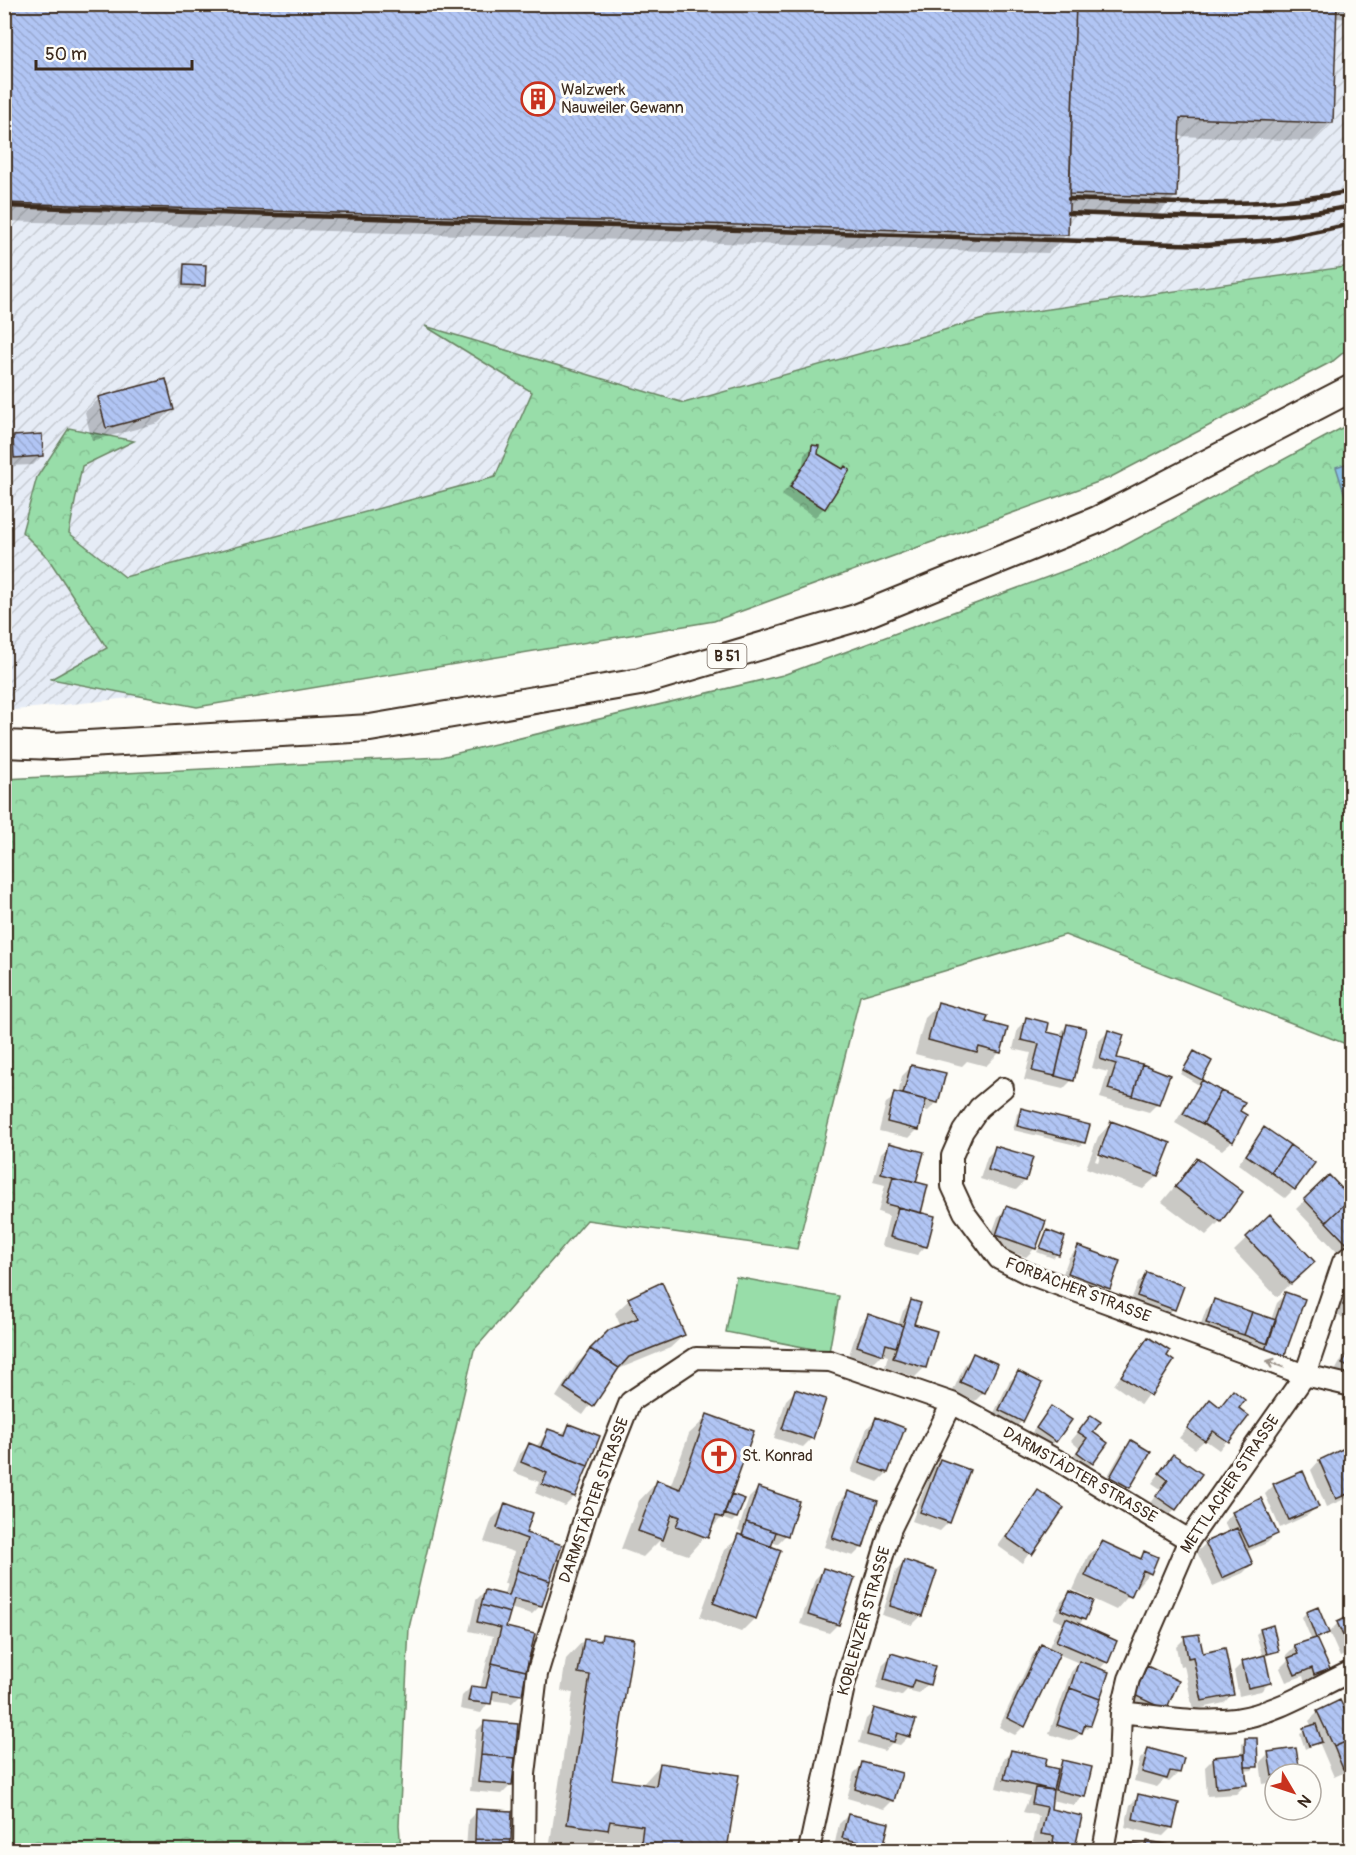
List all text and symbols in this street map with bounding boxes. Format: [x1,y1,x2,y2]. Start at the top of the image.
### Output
scale bar [36,33,192,71]
text: 50 m [45,43,87,66]
place label: Walzwerk Nauweiler Gewann [561,80,684,118]
building icon: Walzwerk Nauweiler Gewann [520,81,556,117]
road number: B 51 [708,644,746,668]
street label: FORBACHER STRASSE [1002,1253,1154,1327]
one-way arrow [1266,1357,1285,1368]
street label: METTLACHER STRASSE [1176,1411,1284,1557]
street label: DARMSTÄDTER STRASSE [555,1414,633,1586]
street label: DARMSTÄDTER STRASSE [999,1423,1161,1527]
church icon: St. Konrad [701,1438,737,1474]
place label: St. Konrad [742,1446,813,1466]
street label: KOBLENZER STRASSE [833,1544,895,1698]
north arrow [1263,1762,1323,1822]
text: N [1293,1790,1315,1811]

